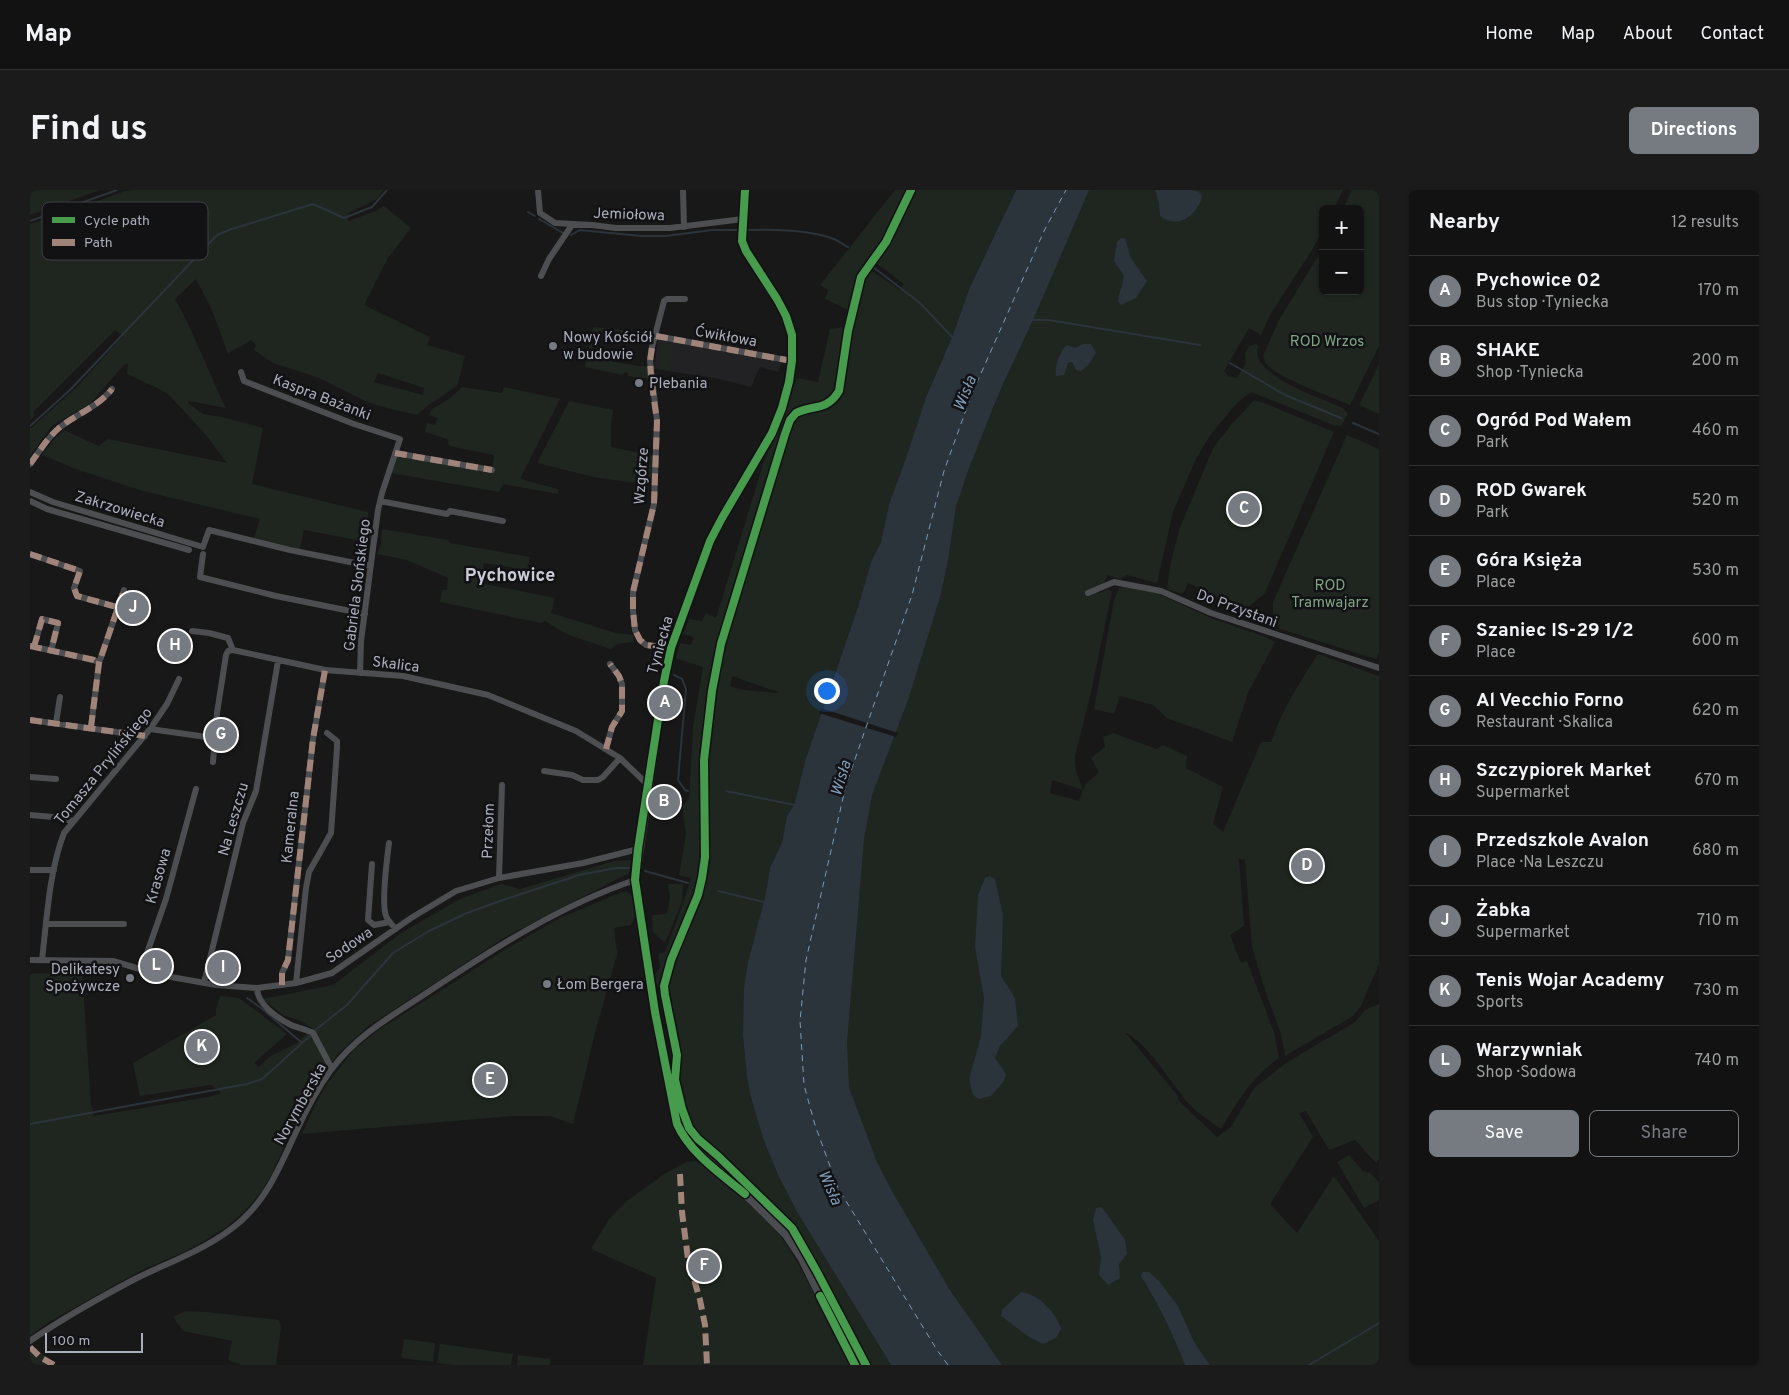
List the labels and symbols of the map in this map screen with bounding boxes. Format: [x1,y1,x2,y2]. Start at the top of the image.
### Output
legend [42,202,208,260]
street label: Jemiołowa [593,205,665,226]
text: Cycle path [84,213,150,230]
text: Path [84,235,113,252]
street label: Ćwikłowa [693,321,759,352]
place label: Nowy Kościół w budowie [563,329,653,365]
park label: ROD Wrzos [1290,333,1364,352]
marker: Nowy Kościół w budowie [547,340,559,352]
street label: Kaspra Bażanki [270,371,373,426]
water label: Wisła [950,373,982,414]
place label: Plebania [649,375,707,394]
marker: Plebania [633,377,645,389]
street label: Wzgórze [631,447,654,505]
street label: Zakrzowiecka [72,488,167,533]
pin: C [1228,490,1260,528]
street label: Gabriela Słońskiego [341,518,376,653]
district label: Pychowice [465,565,555,588]
park label: ROD Tramwajarz [1291,577,1369,613]
street label: Do Przystani [1193,586,1280,633]
pin: J [117,589,149,627]
street label: Tyniecka [644,614,679,677]
pin: H [159,627,191,665]
street label: Skalica [371,653,421,678]
your location [814,678,840,704]
pin: A [649,684,681,722]
street label: Tomasza Prylińskiego [51,704,157,830]
pin: G [205,716,237,754]
water label: Wisła [827,758,857,799]
street label: Na Leszczu [215,780,254,858]
pin: B [648,783,680,821]
street label: Kameralna [278,790,305,864]
street label: Przełom [479,803,500,859]
street label: Krasowa [142,846,176,906]
pin: D [1291,847,1323,885]
street label: Sodowa [323,924,377,969]
pin: L [140,947,172,985]
pin: I [207,949,239,987]
place label: Delikatesy Spożywcze [45,961,120,997]
marker: Delikatesy Spożywcze [124,972,136,984]
place label: Łom Bergera [557,976,644,995]
marker: Łom Bergera [541,978,553,990]
pin: K [186,1028,218,1066]
street label: Norymberska [271,1060,332,1149]
pin: E [474,1061,506,1099]
water label: Wisła [813,1167,846,1209]
pin: F [688,1247,720,1285]
scale bar [45,1330,142,1353]

